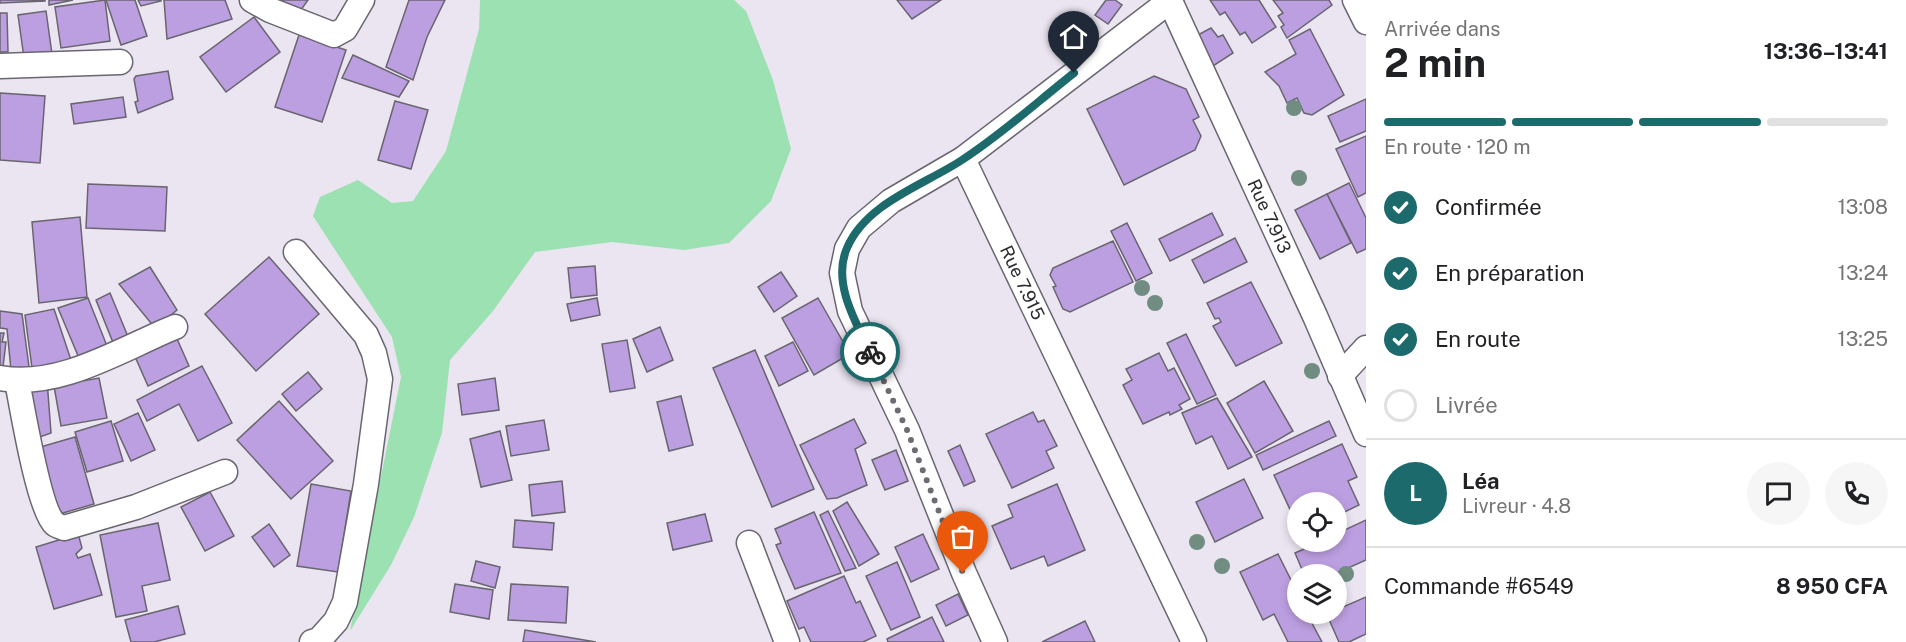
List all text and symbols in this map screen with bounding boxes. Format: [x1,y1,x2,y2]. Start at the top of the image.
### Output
pin [1048,11,1099,73]
text: Arrivée dans [1384,17,1500,41]
icon: home [1057,20,1090,53]
text: 13:36–13:41 [1764,38,1888,64]
text: 2 min [1384,40,1486,86]
text: En route · 120 m [1384,135,1530,159]
street label: Rue 7.913 [1243,176,1296,257]
icon: check [1384,191,1417,224]
text: Confirmée [1435,194,1542,220]
text: 13:08 [1838,195,1888,219]
street label: Rue 7.915 [996,242,1049,323]
icon: check [1384,257,1417,290]
text: En préparation [1435,260,1585,286]
text: 13:24 [1838,261,1888,285]
courier [840,322,900,382]
icon: check [1384,323,1417,356]
text: En route [1435,326,1521,352]
text: 13:25 [1838,327,1888,351]
icon: bike [854,336,887,369]
text: Livrée [1435,392,1498,418]
button: chat [1747,462,1810,525]
button: phone [1825,462,1888,525]
text: Léa [1462,468,1500,494]
text: L [1409,480,1422,506]
map controls [1287,492,1347,624]
button: locate [1287,492,1347,552]
text: Livreur · 4.8 [1462,494,1571,518]
pin [937,511,988,573]
icon: bag [946,520,979,553]
button: layers [1287,564,1347,624]
text: Commande #6549 [1384,573,1574,599]
text: 8 950 CFA [1776,573,1888,599]

